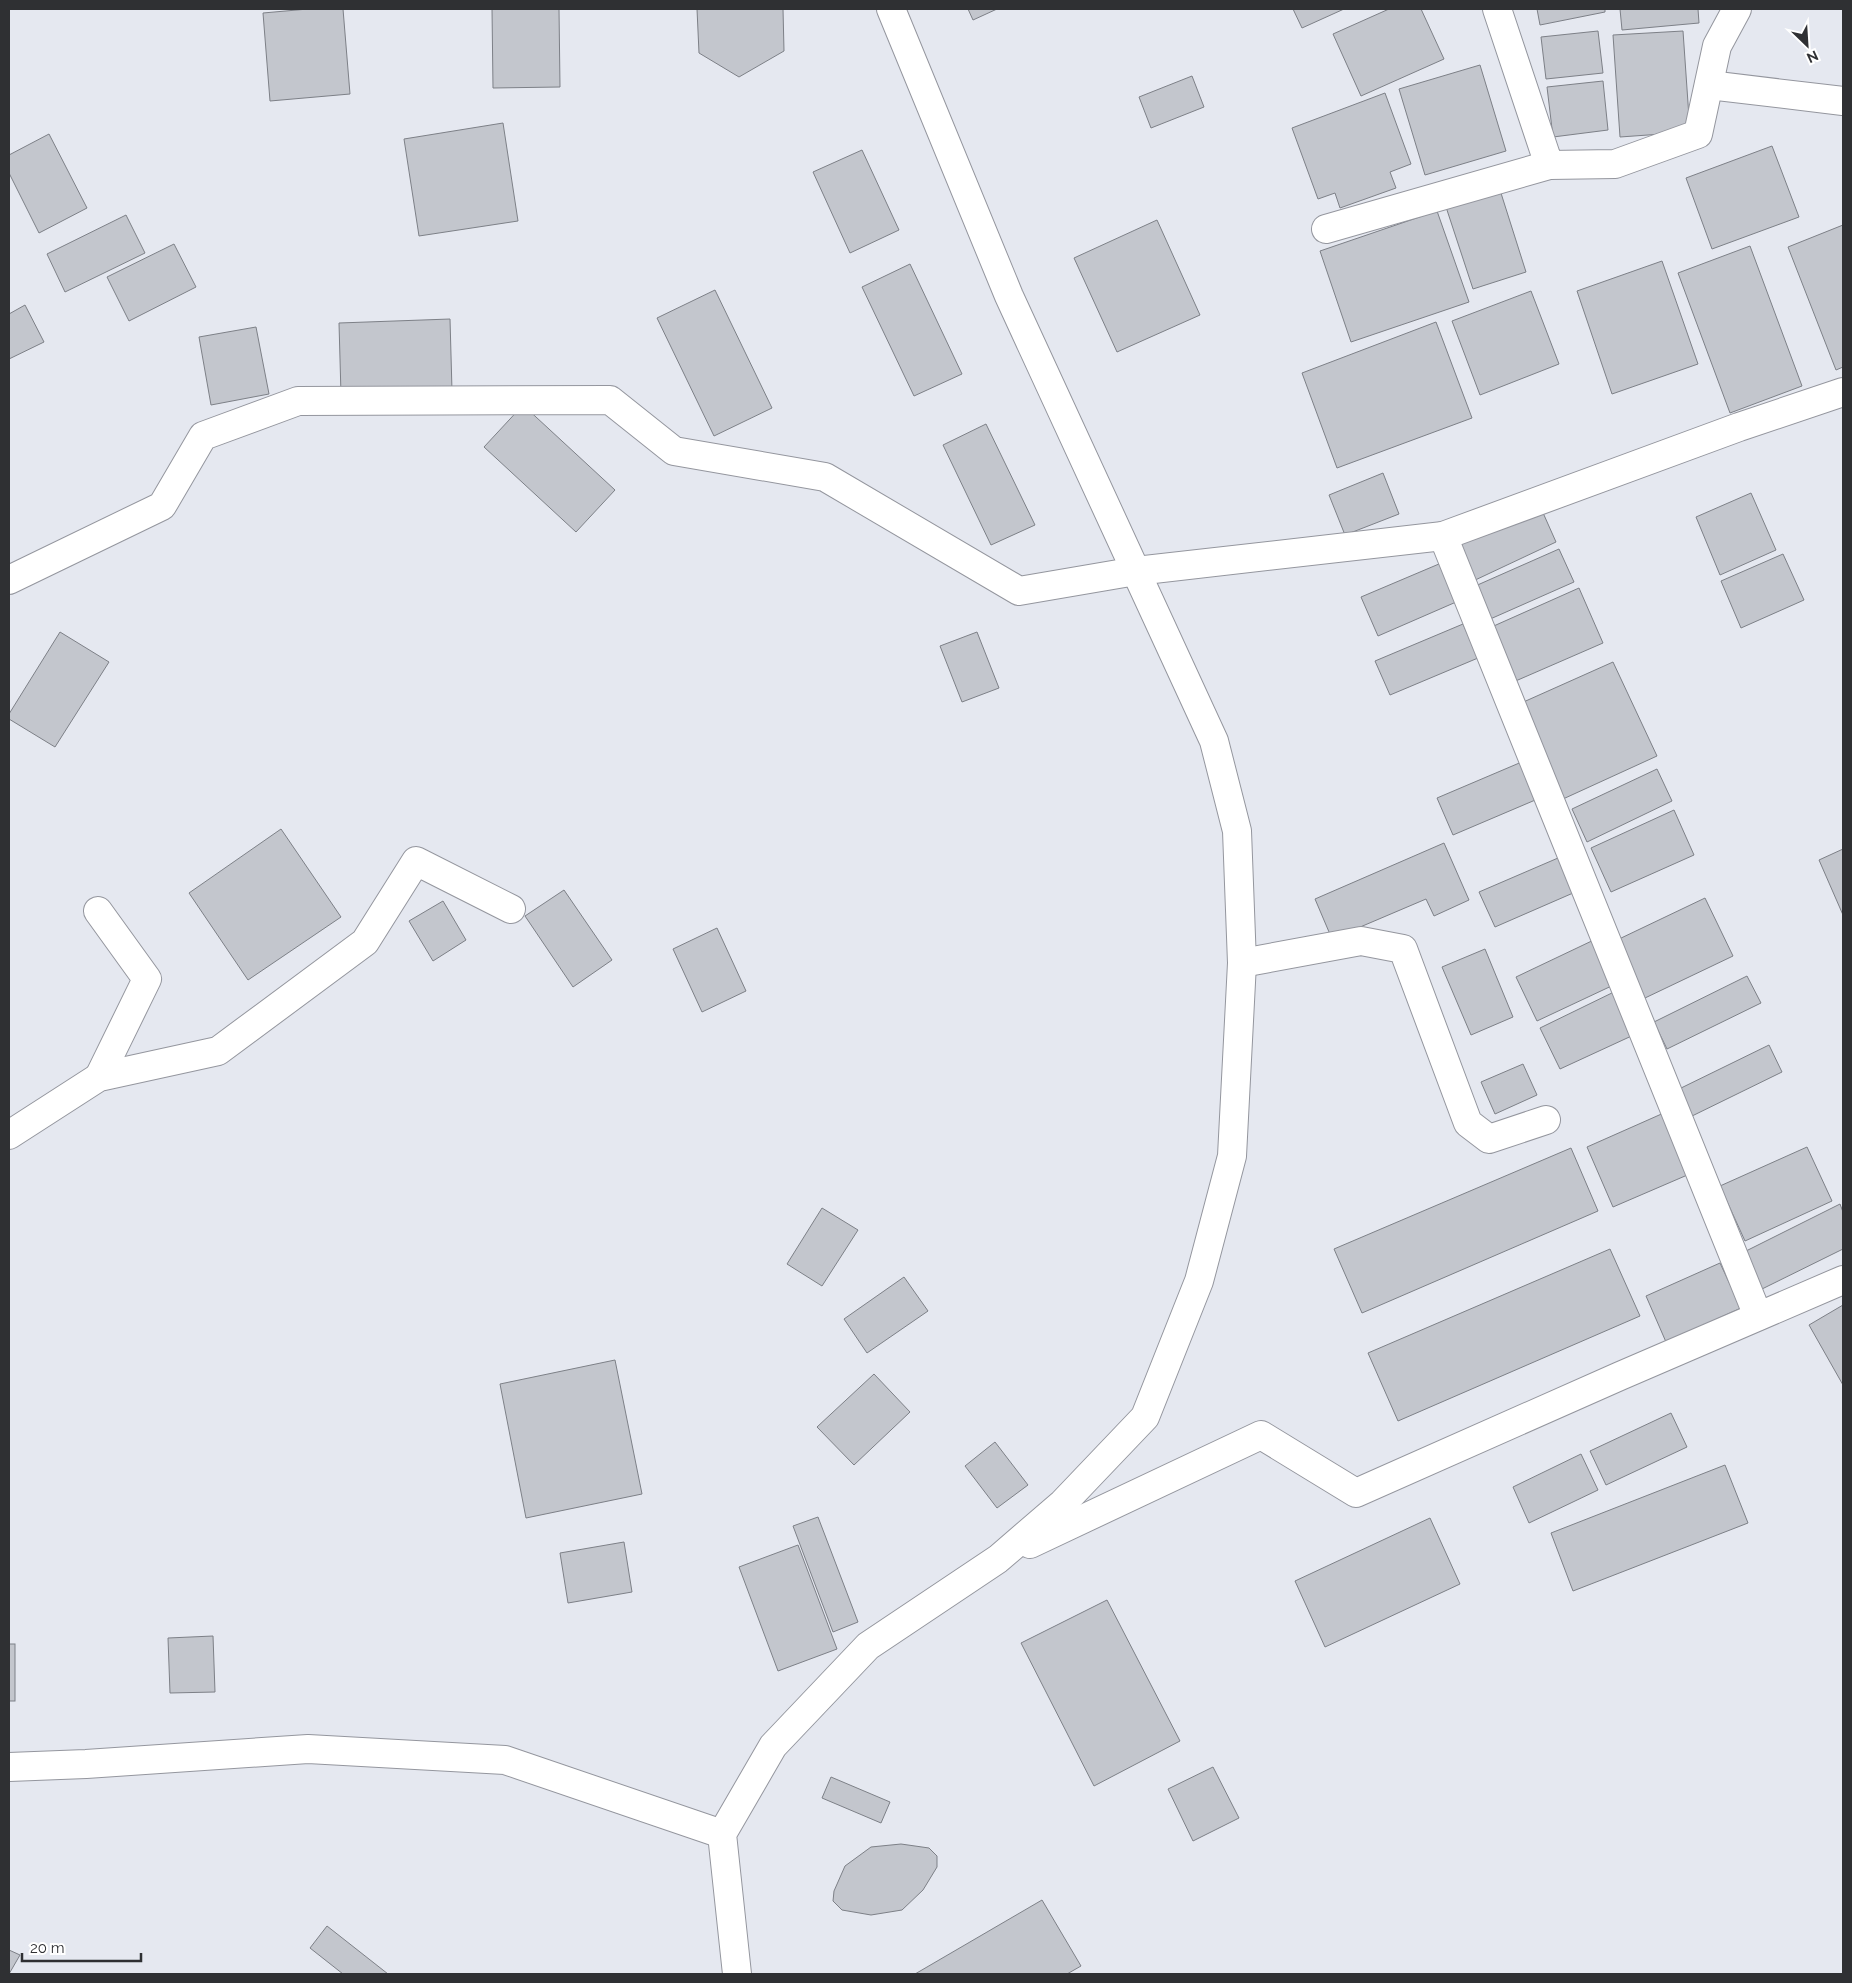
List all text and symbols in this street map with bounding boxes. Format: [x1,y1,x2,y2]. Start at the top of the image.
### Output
north arrow [1782,20,1832,70]
text: N [1804,47,1821,66]
scale bar [22,1930,141,1962]
text: 20 m [30,1939,65,1957]

